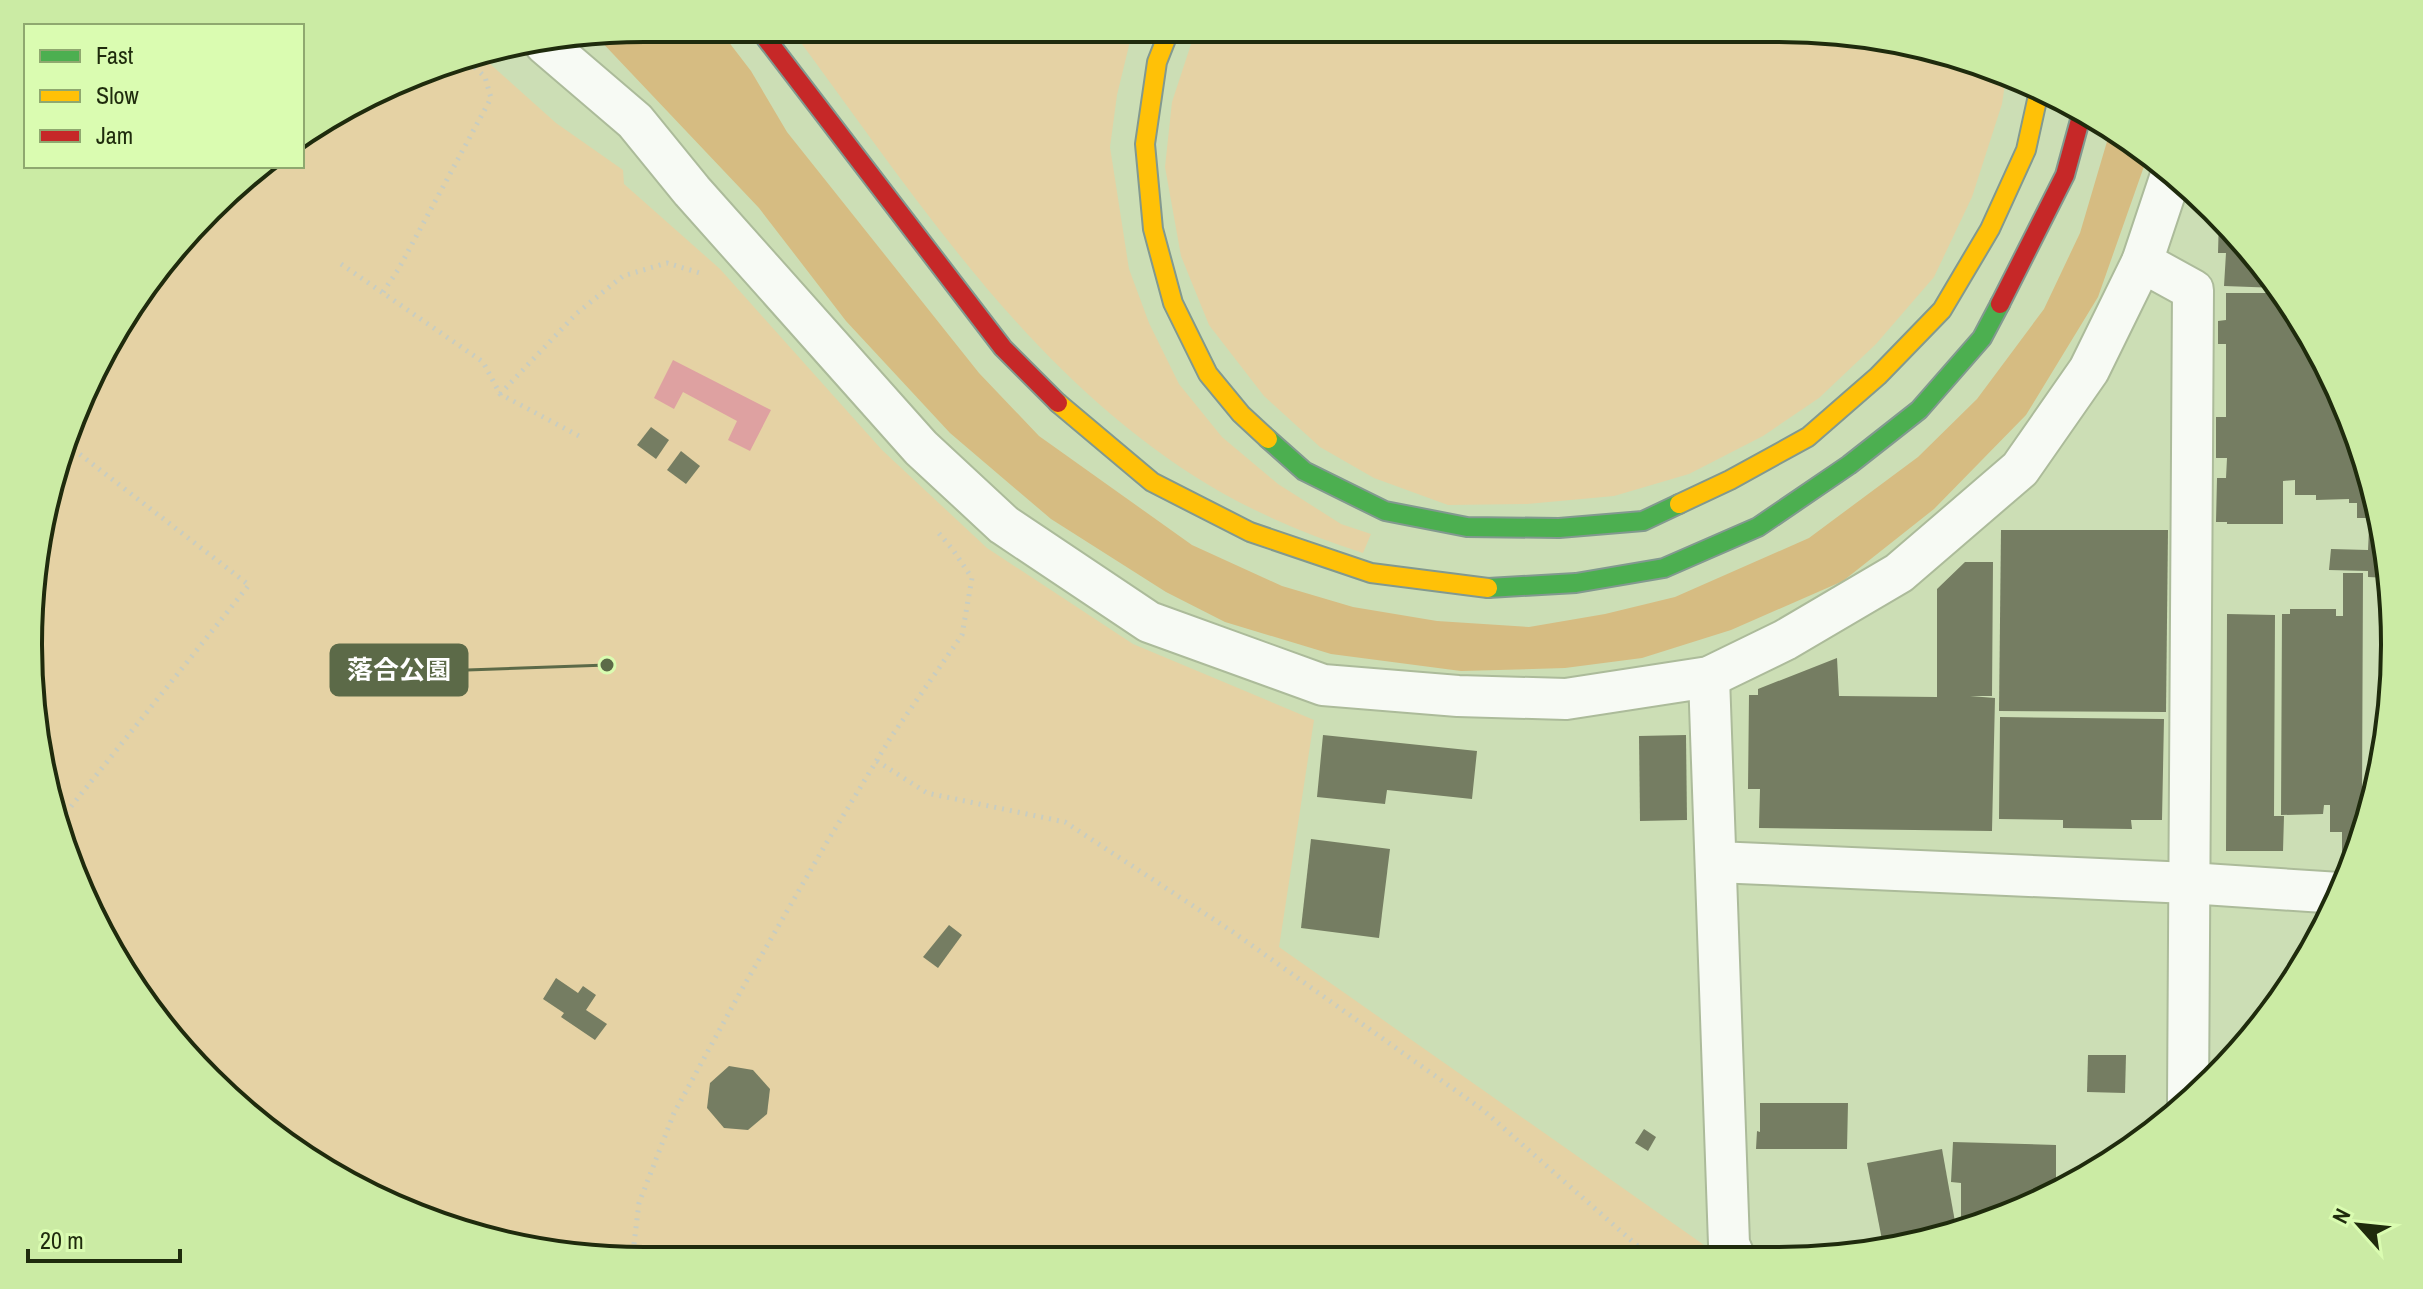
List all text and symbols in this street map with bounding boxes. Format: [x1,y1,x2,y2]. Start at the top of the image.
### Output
legend [24,24,304,168]
text: Fast [96,39,134,71]
text: Slow [96,79,139,111]
text: Jam [96,119,133,151]
callout: 落合公園 [331,645,467,695]
text: 落合公園 [347,652,451,687]
north arrow [2319,1185,2399,1265]
text: N [2325,1203,2358,1229]
scale bar [28,1213,180,1263]
text: 20 m [40,1224,84,1256]

